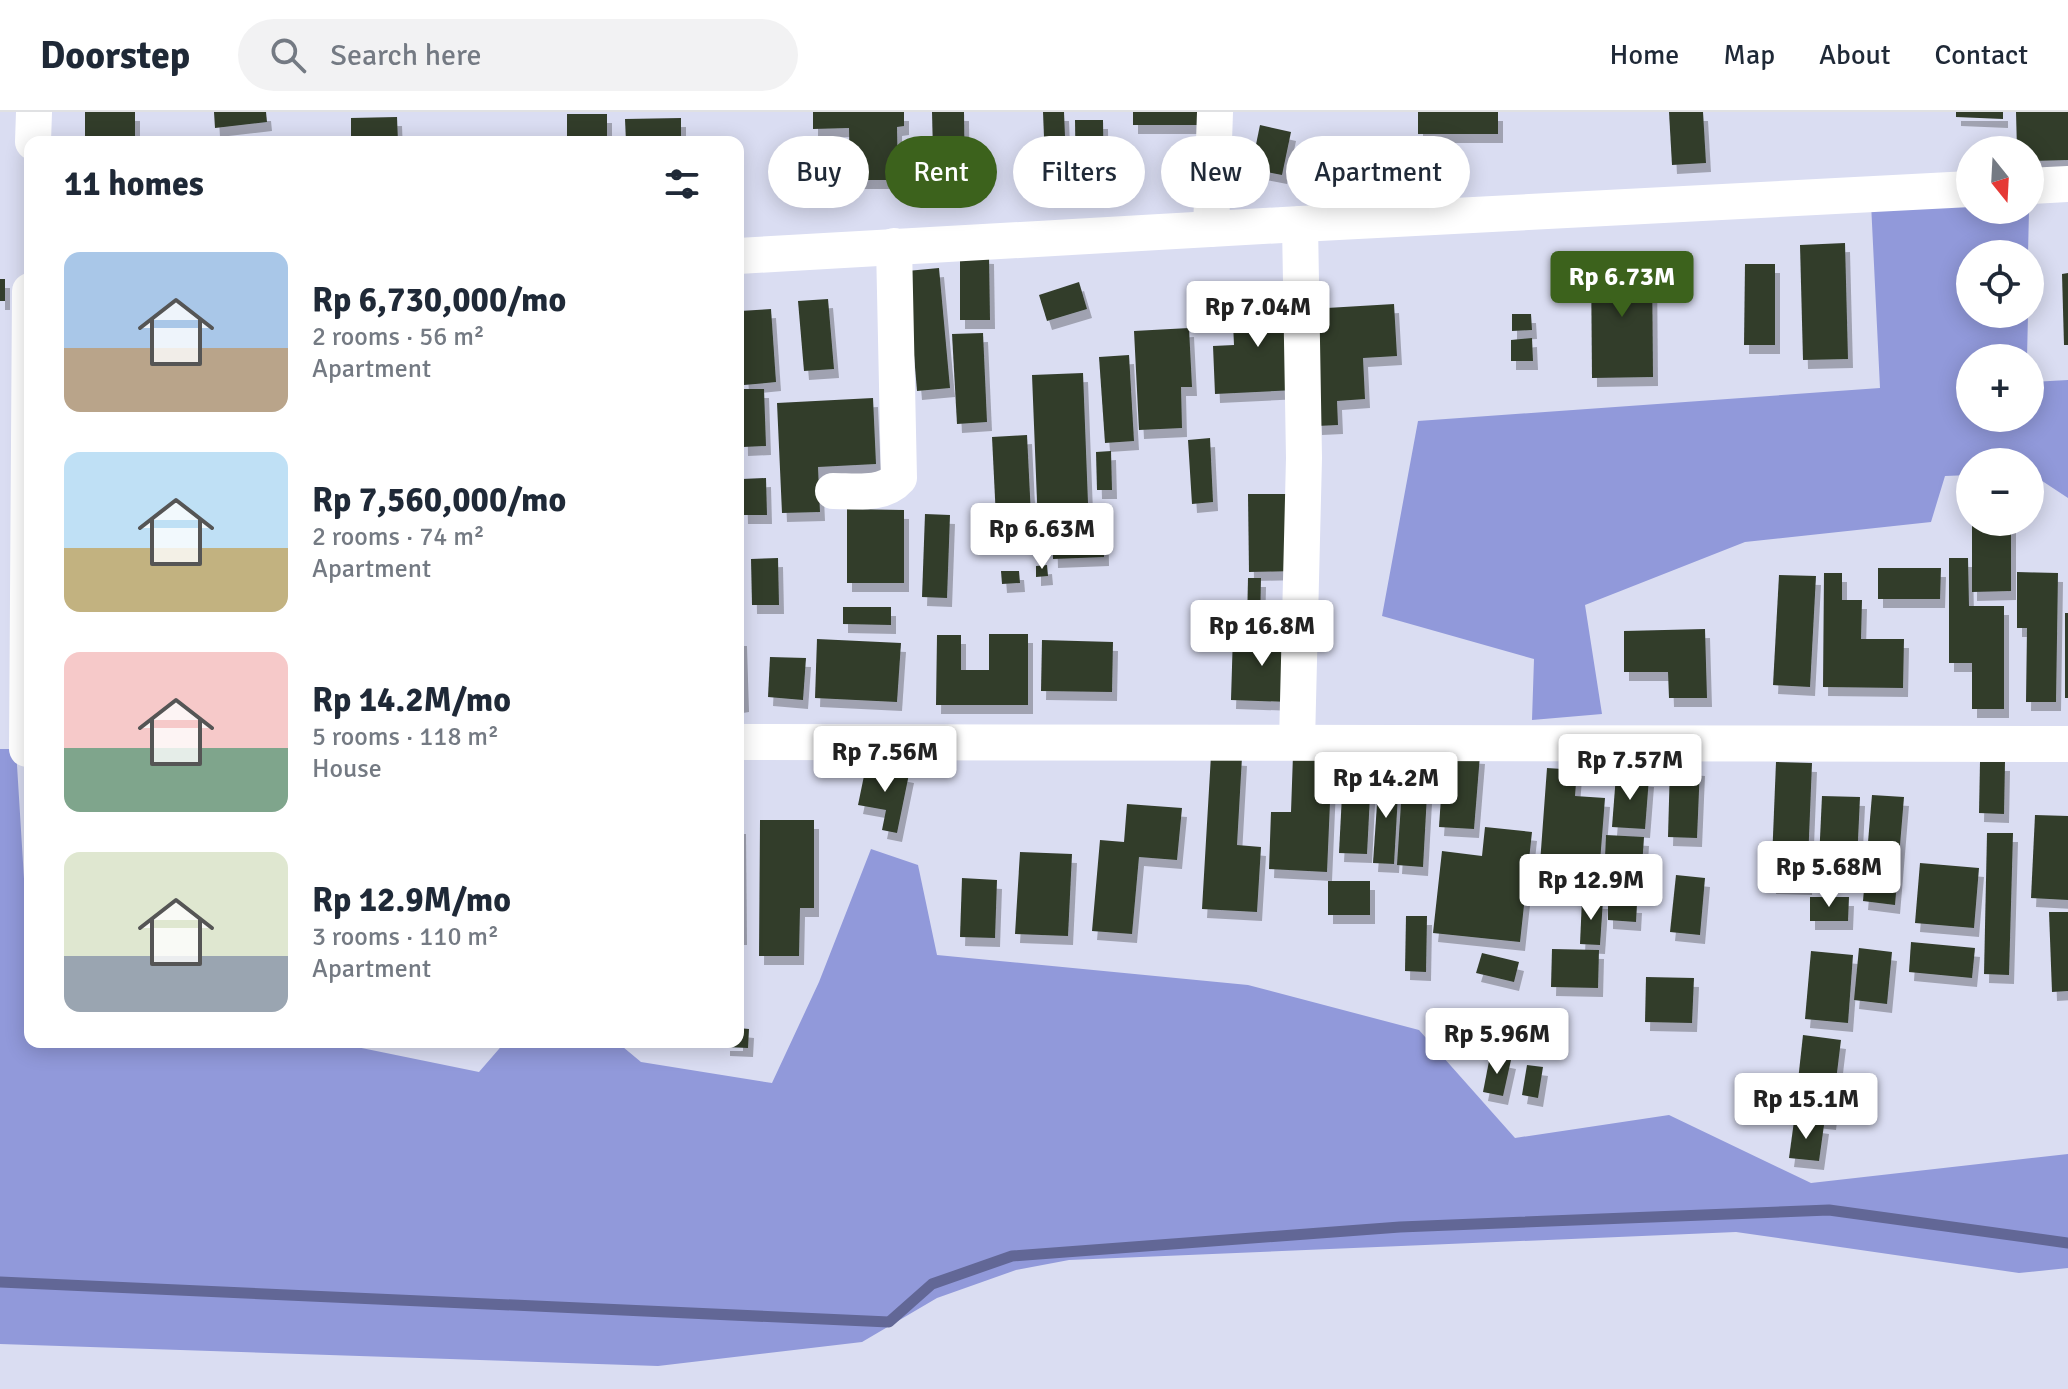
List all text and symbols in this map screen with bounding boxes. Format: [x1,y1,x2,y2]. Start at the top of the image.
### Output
search box [238,19,798,91]
text: Doorstep [40,32,190,79]
icon: search [266,33,310,77]
text: Search here [330,37,482,74]
text: Home [1610,38,1679,72]
text: Map [1723,38,1775,72]
text: About [1819,38,1891,72]
text: Contact [1935,38,2028,72]
chip: Buy [768,136,869,208]
chip: Rent [885,136,997,208]
chip: Filters [1013,136,1145,208]
chip: New [1161,136,1270,208]
chip: Apartment [1286,136,1470,208]
north arrow [1956,136,2044,224]
map controls [1956,136,2044,536]
icon: filters [660,162,704,206]
text: 11 homes [64,163,204,205]
button: locate [1956,240,2044,328]
pin: Rp 6.73M [1539,251,1705,319]
text: Rp 6.73M [1569,261,1675,293]
text: Rp 6,730,000/mo [312,279,566,321]
pin: Rp 7.04M [1175,281,1341,349]
icon: home [128,284,224,380]
text: Rp 7.04M [1205,291,1311,323]
text: 2 rooms · 56 m² [312,321,485,353]
button: + [1956,344,2044,432]
text: Apartment [312,353,431,385]
button: − [1956,448,2044,536]
text: Rp 7,560,000/mo [312,479,566,521]
icon: home [128,484,224,580]
pin: Rp 6.63M [959,503,1125,571]
text: Rp 6.63M [989,513,1095,545]
text: 2 rooms · 74 m² [312,521,485,553]
text: Apartment [312,553,431,585]
pin: Rp 16.8M [1179,600,1345,668]
text: Rp 16.8M [1209,610,1315,642]
text: Rp 14.2M/mo [312,679,511,721]
icon: home [128,684,224,780]
text: 5 rooms · 118 m² [312,721,499,753]
pin: Rp 7.56M [802,726,968,794]
pin: Rp 7.57M [1547,734,1713,802]
text: Rp 7.56M [832,736,938,768]
text: Rp 7.57M [1577,744,1683,776]
pin: Rp 14.2M [1303,752,1469,820]
text: House [312,753,382,785]
text: Rp 14.2M [1333,762,1439,794]
pin: Rp 5.68M [1746,841,1912,909]
text: Rp 5.68M [1776,851,1882,883]
pin: Rp 12.9M [1508,854,1674,922]
text: Rp 12.9M [1538,864,1644,896]
text: Rp 12.9M/mo [312,879,511,921]
icon: home [128,884,224,980]
text: 3 rooms · 110 m² [312,921,499,953]
text: Apartment [312,953,431,985]
pin: Rp 5.96M [1414,1008,1580,1076]
text: Rp 5.96M [1444,1018,1550,1050]
pin: Rp 15.1M [1723,1073,1889,1141]
text: Rp 15.1M [1753,1083,1859,1115]

